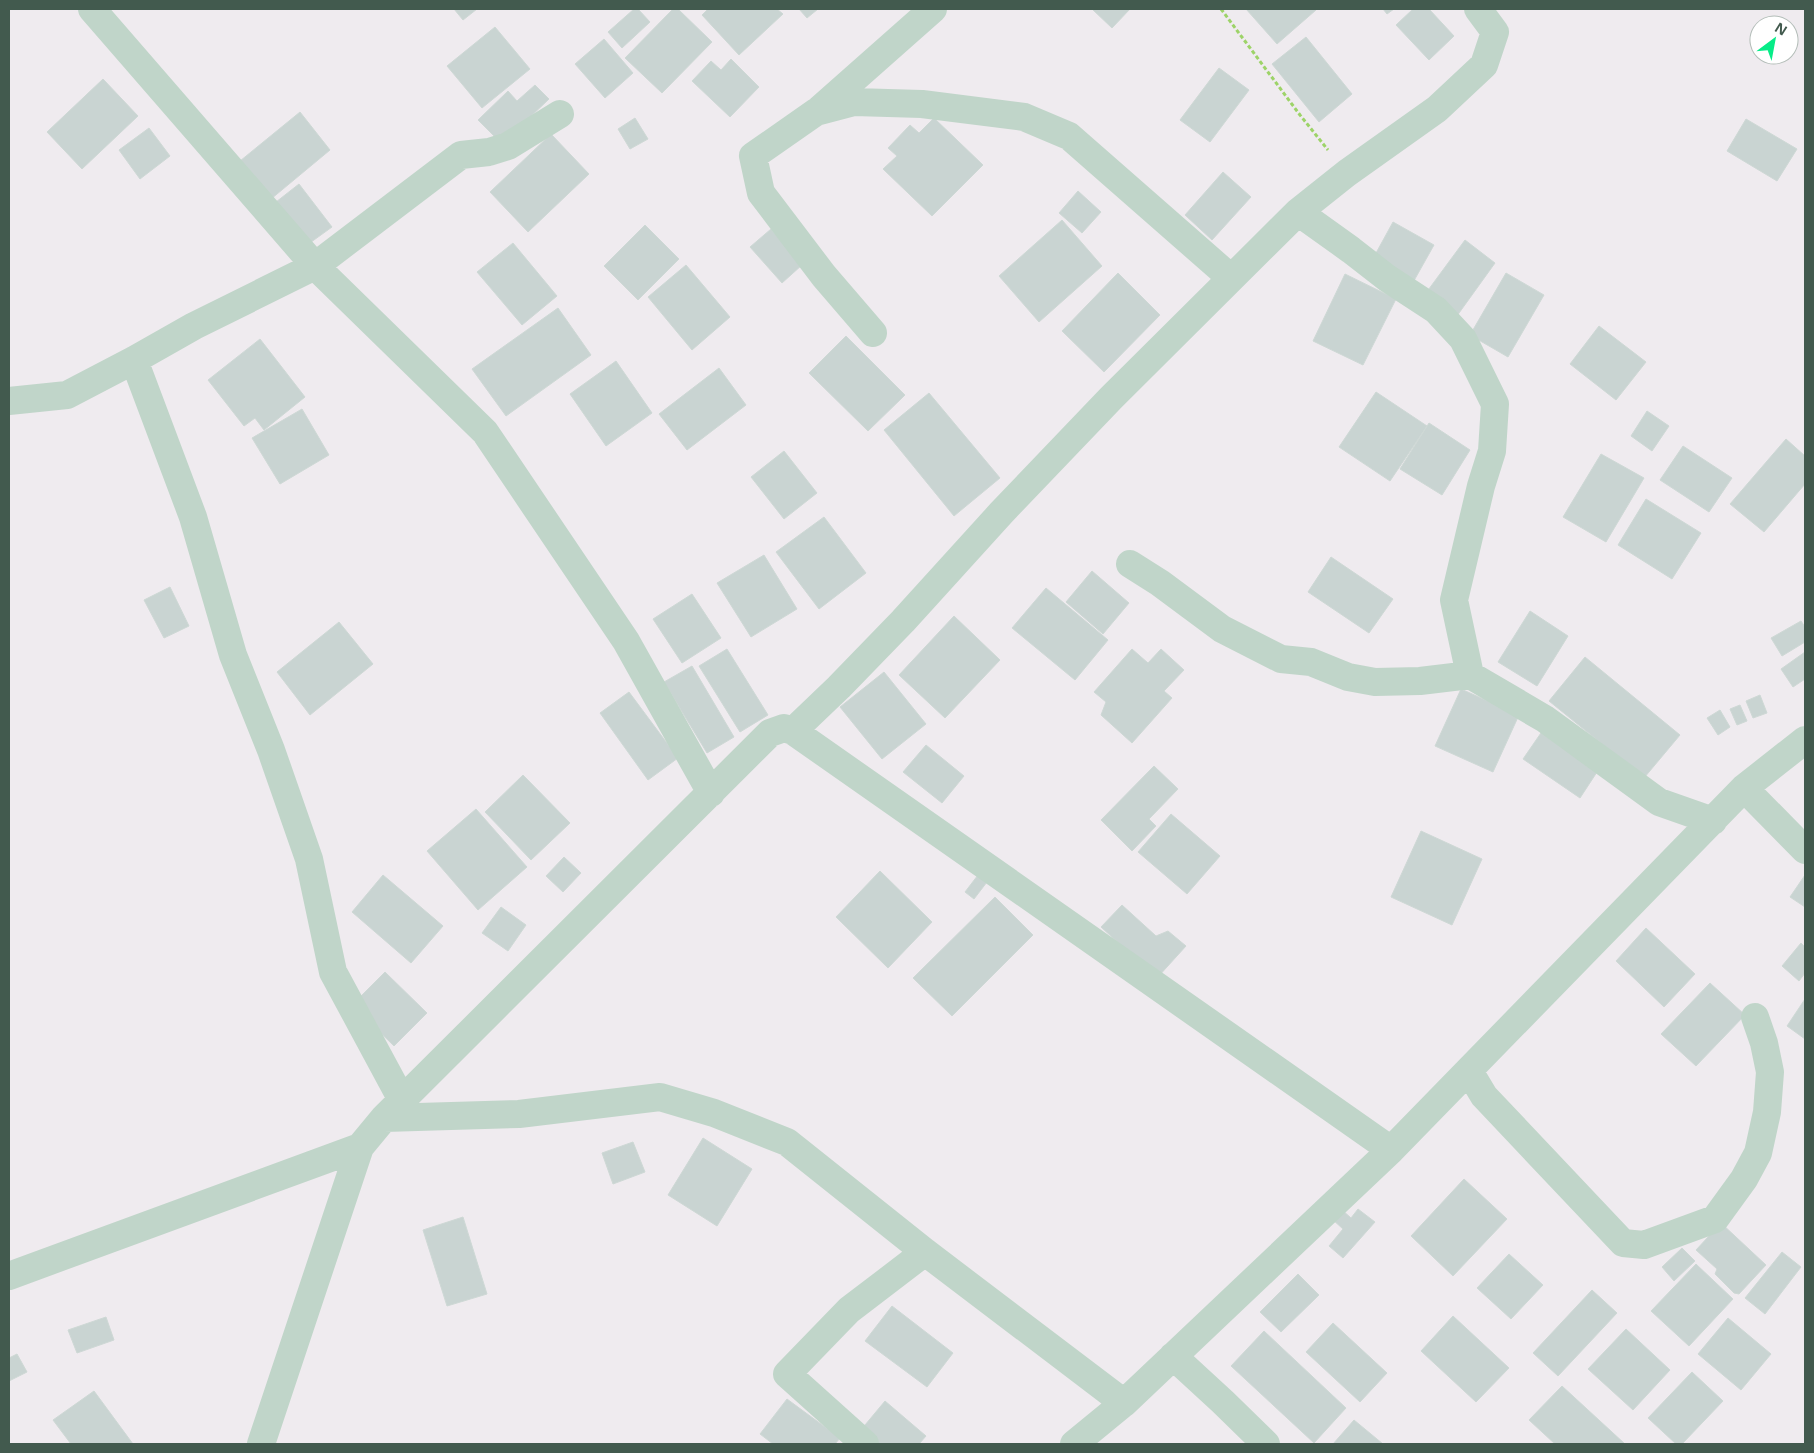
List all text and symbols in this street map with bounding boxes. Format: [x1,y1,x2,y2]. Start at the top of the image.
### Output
north arrow [1749,15,1799,65]
text: N [1771,17,1791,40]

